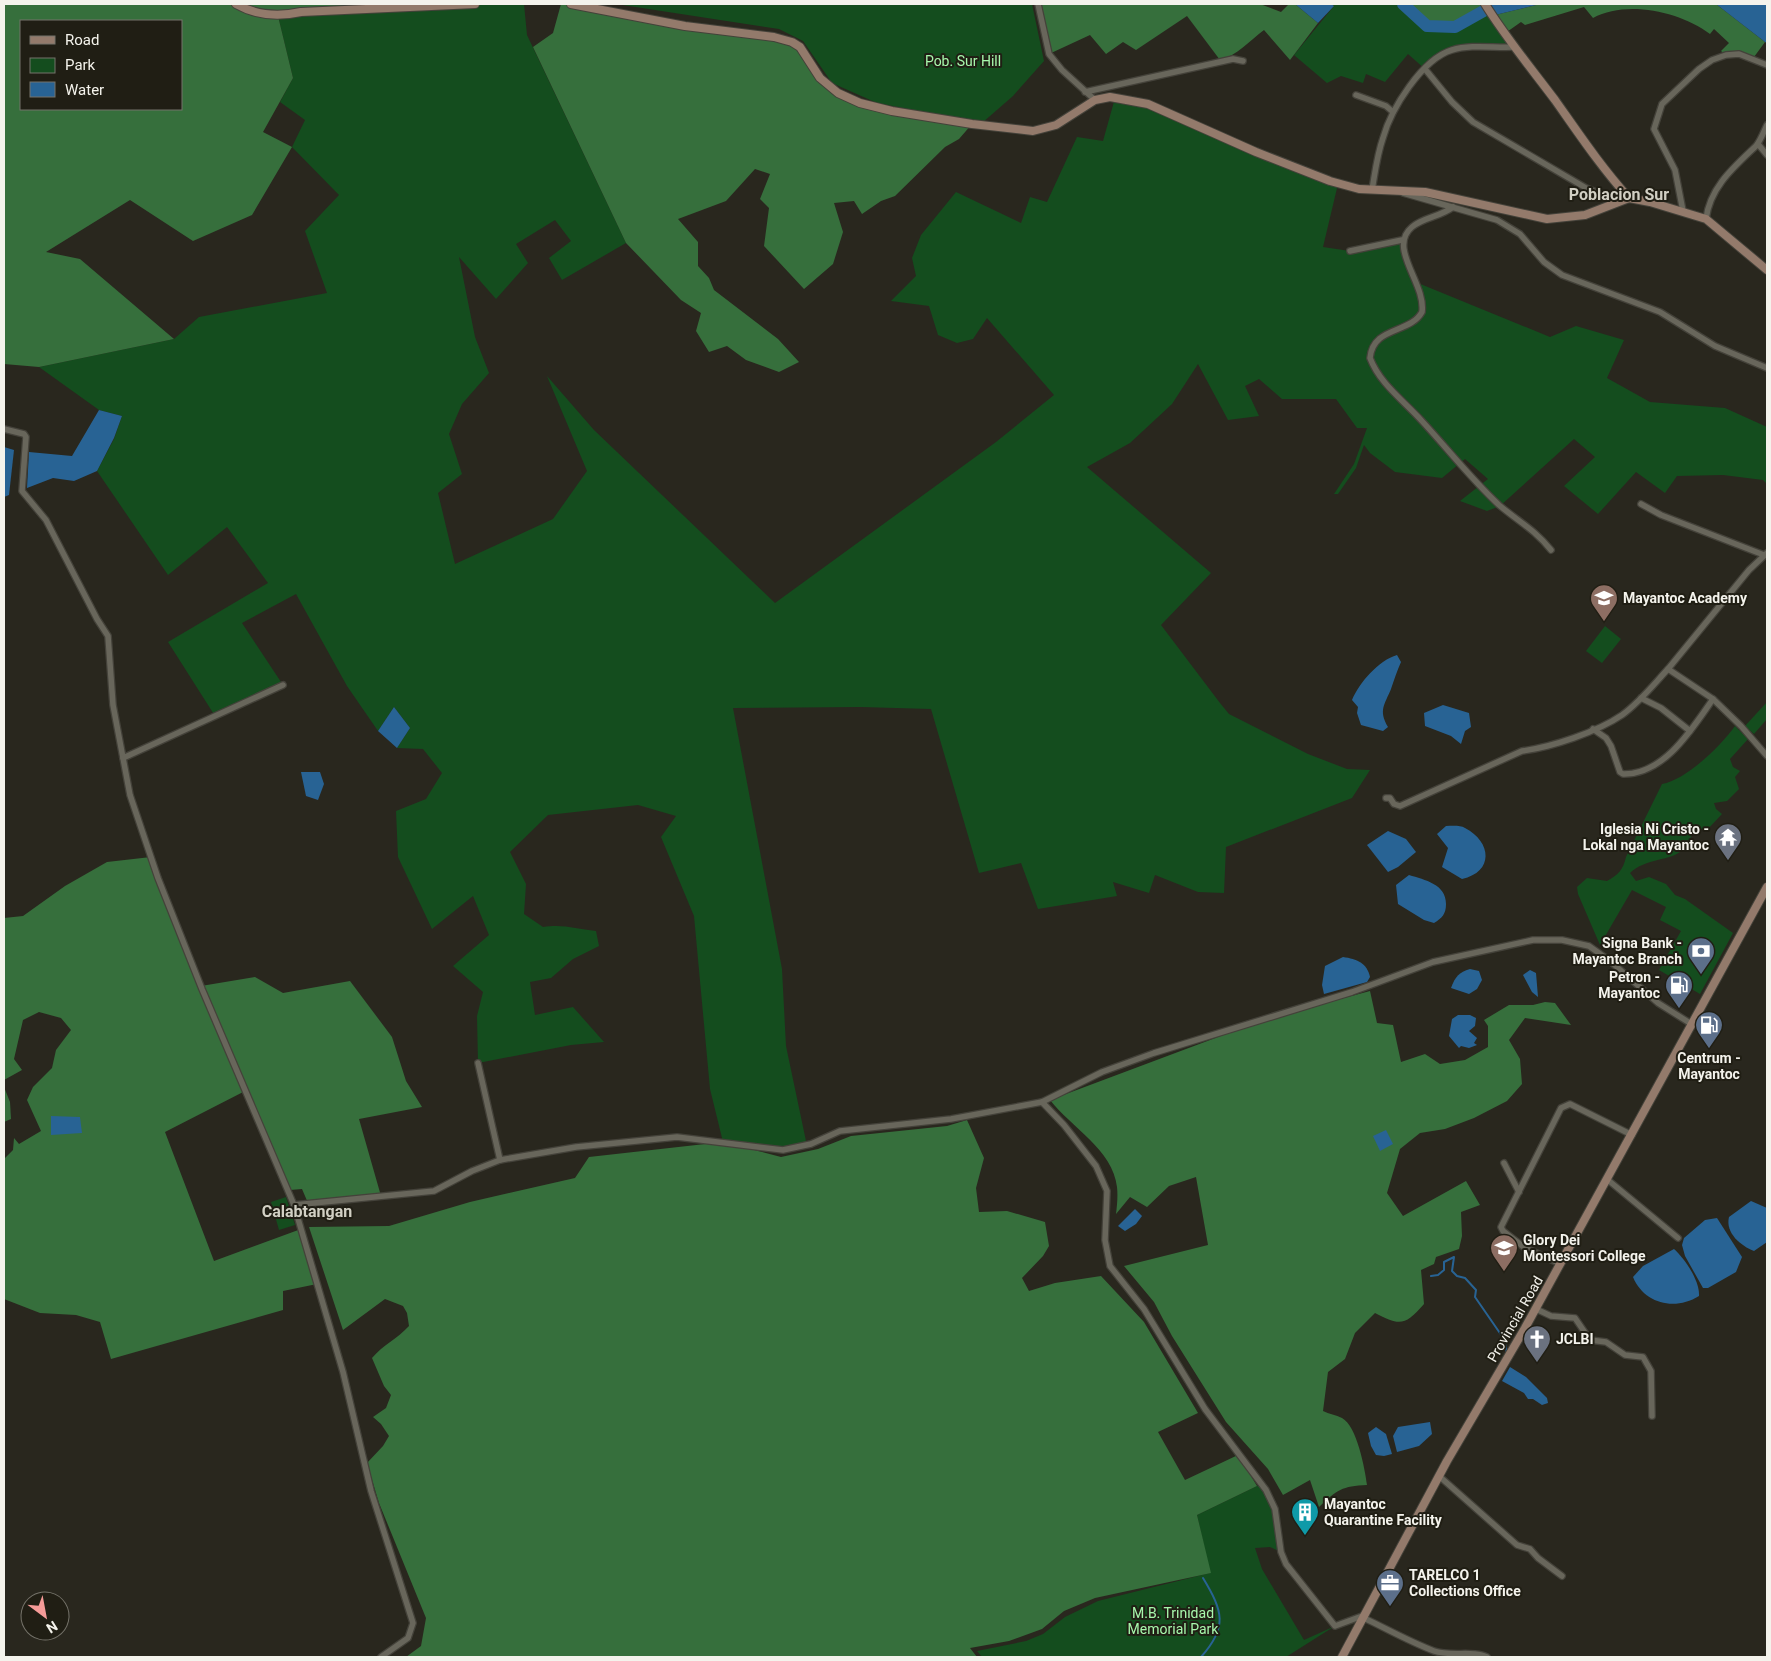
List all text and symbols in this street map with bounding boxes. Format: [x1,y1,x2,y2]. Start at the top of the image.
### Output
legend [20,20,182,110]
text: Road [65,31,99,49]
park label: Pob. Sur Hill [925,53,1001,69]
text: Park [65,56,96,74]
text: Water [65,81,104,99]
district label: Poblacion Sur [1569,185,1669,204]
school or university icon: Mayantoc Academy [1589,583,1619,622]
place label: Mayantoc Academy [1623,590,1748,606]
place label: Iglesia Ni Cristo - Lokal nga Mayantoc [1583,821,1709,853]
temple icon: Iglesia Ni Cristo - Lokal nga Mayantoc [1713,822,1743,861]
place label: Signa Bank - Mayantoc Branch [1573,935,1682,967]
bank icon: Signa Bank - Mayantoc Branch [1686,936,1716,975]
place label: Petron - Mayantoc [1598,969,1660,1001]
fuel station icon: Petron - Mayantoc [1664,970,1694,1009]
fuel station icon: Centrum - Mayantoc [1694,1010,1724,1049]
place label: Centrum - Mayantoc [1677,1050,1741,1082]
district label: Calabtangan [262,1202,352,1221]
place label: Glory Dei Montessori College [1523,1232,1646,1264]
school or university icon: Glory Dei Montessori College [1489,1233,1519,1272]
street label: Provincial Road [1484,1273,1546,1365]
church icon: JCLBI [1522,1324,1552,1363]
place label: JCLBI [1556,1331,1594,1347]
place label: Mayantoc Quarantine Facility [1324,1496,1443,1528]
building icon: Mayantoc Quarantine Facility [1290,1497,1320,1536]
place label: TARELCO 1 Collections Office [1409,1567,1521,1599]
office icon: TARELCO 1 Collections Office [1375,1568,1405,1607]
north arrow [20,1591,70,1641]
park label: M.B. Trinidad Memorial Park [1128,1605,1219,1637]
text: N [43,1618,60,1636]

